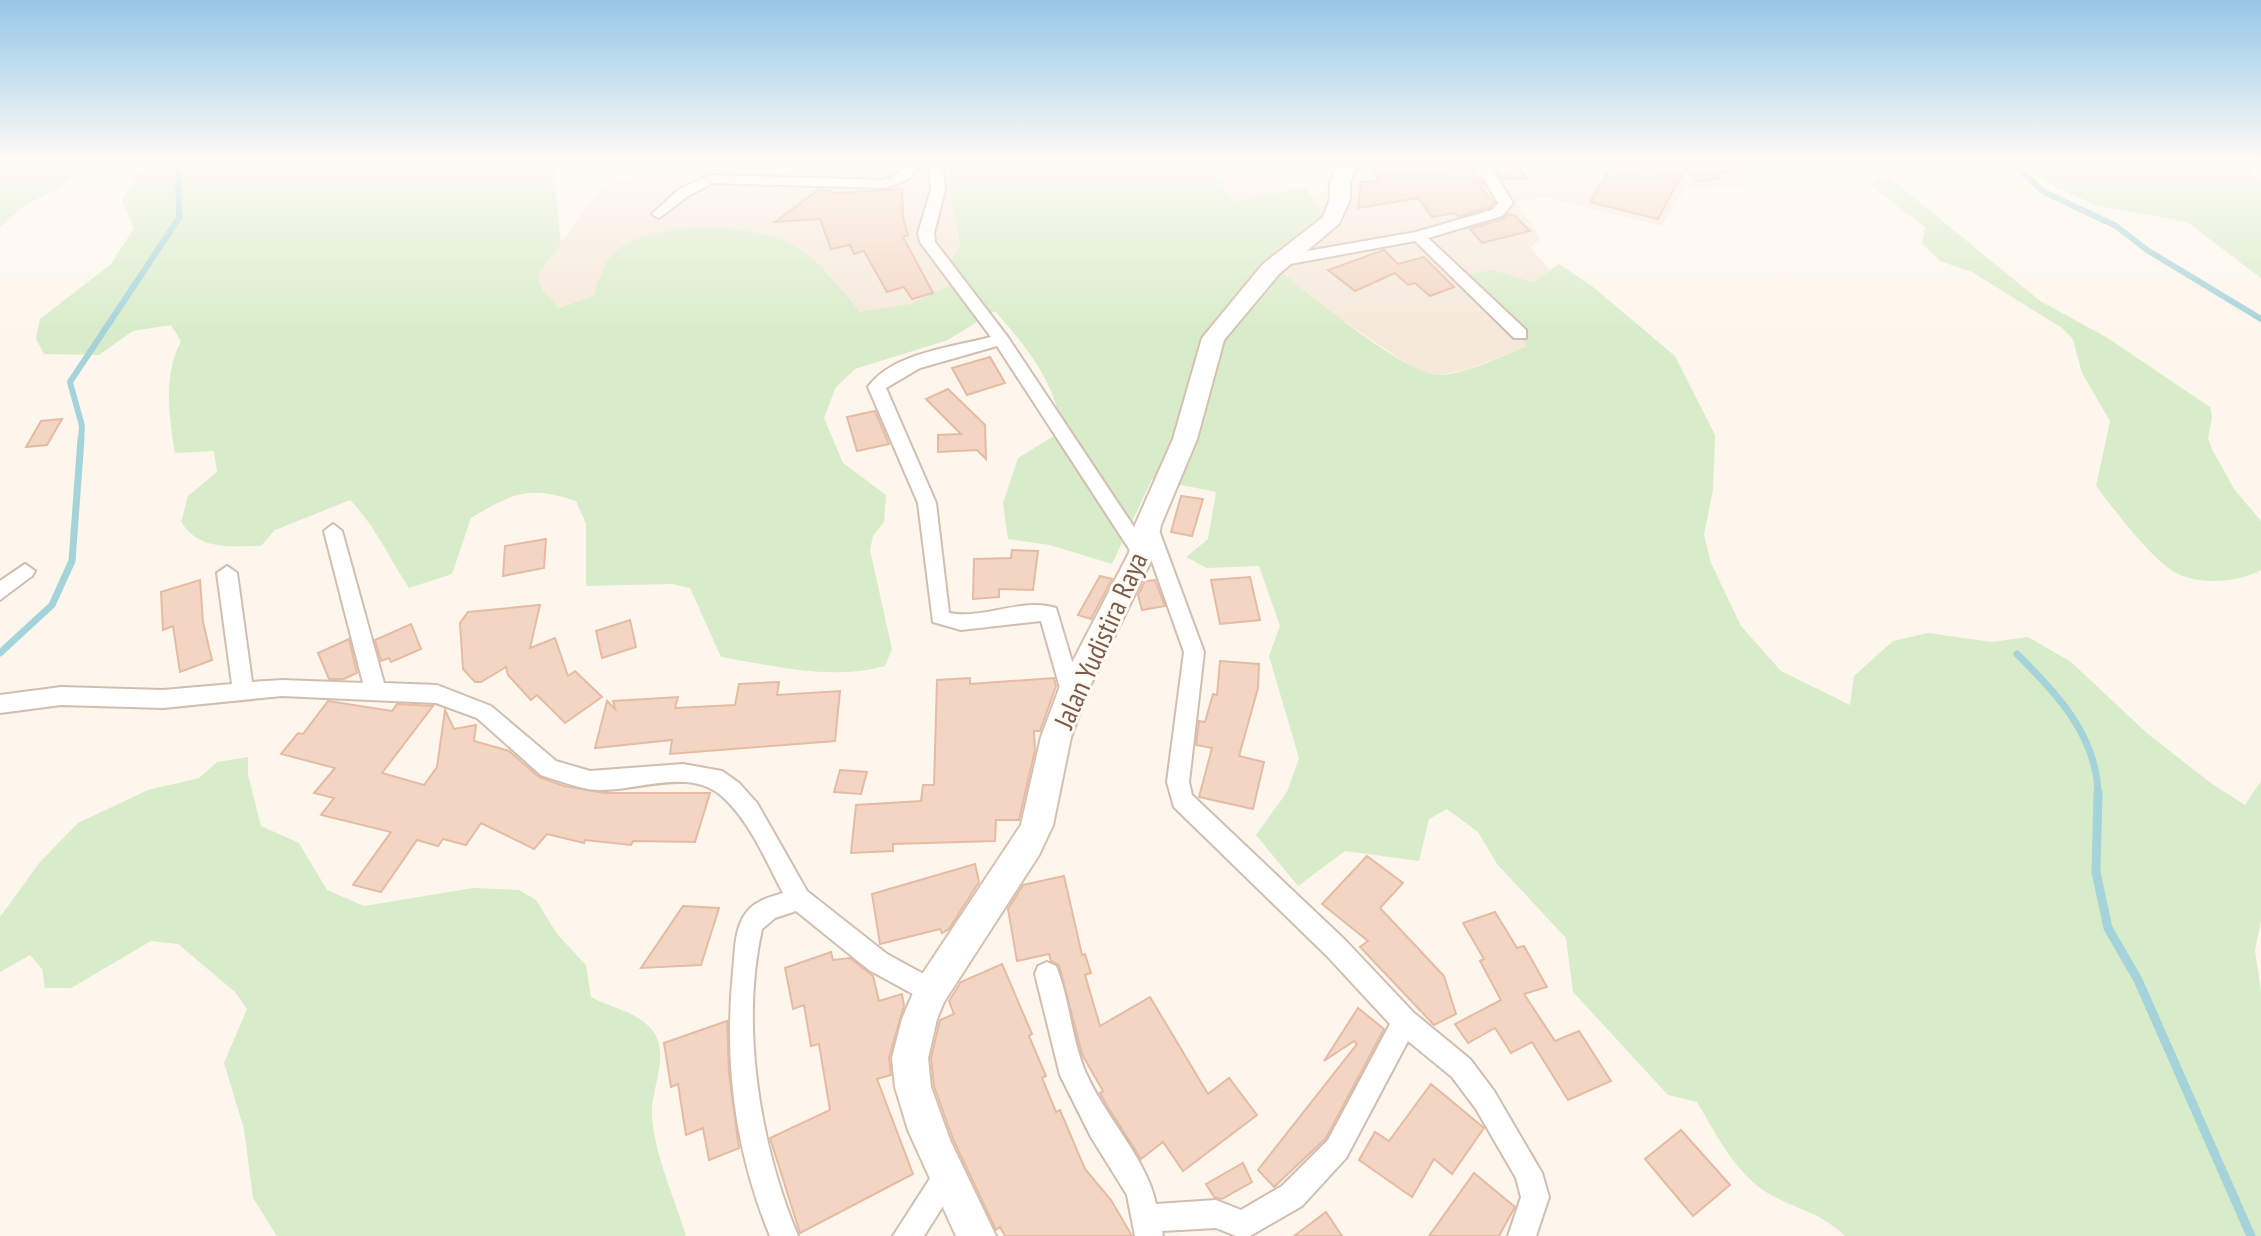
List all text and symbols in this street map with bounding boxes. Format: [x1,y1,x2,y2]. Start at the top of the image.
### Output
street label: Jalan Yudistira Raya [1044,546,1155,735]

